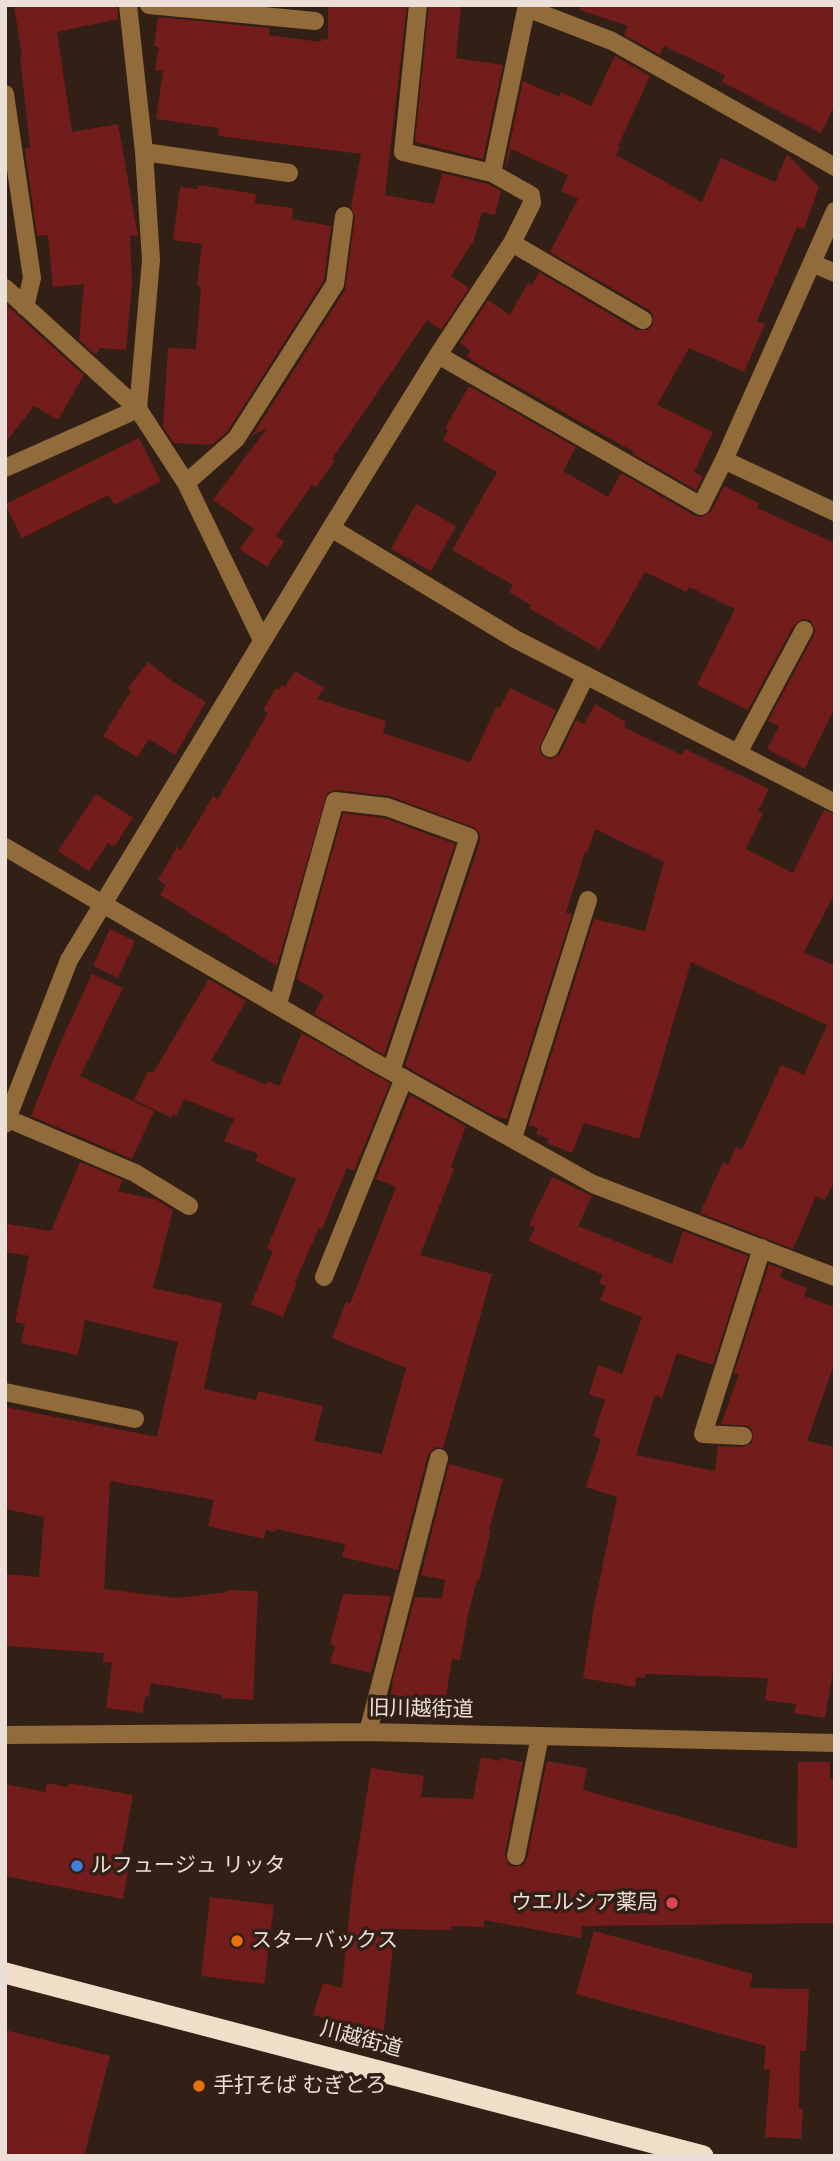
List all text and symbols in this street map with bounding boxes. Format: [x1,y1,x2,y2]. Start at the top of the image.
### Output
street label: 旧川越街道 [368,1696,474,1724]
place label: ルフュージュ リッタ [91,1853,286,1879]
marker: ルフュージュ リッタ [69,1858,85,1874]
place label: ウエルシア薬局 [511,1890,658,1916]
marker: ウエルシア薬局 [664,1895,680,1911]
place label: スターバックス [251,1928,398,1954]
marker: スターバックス [229,1933,245,1949]
street label: 川越街道 [317,2017,405,2063]
place label: 手打そば むぎとろ [213,2073,387,2099]
marker: 手打そば むぎとろ [191,2078,207,2094]

